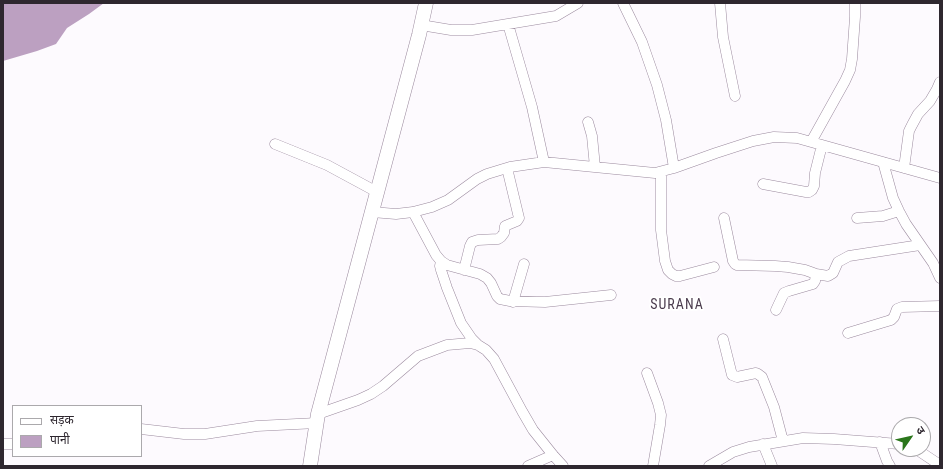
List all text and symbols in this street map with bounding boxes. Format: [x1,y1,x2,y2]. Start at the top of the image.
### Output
district label: SURANA [650,297,704,313]
legend [12,405,142,457]
text: सड़क [50,413,74,427]
north arrow [891,417,931,457]
text: उ [913,424,928,437]
text: पानी [50,433,70,447]

